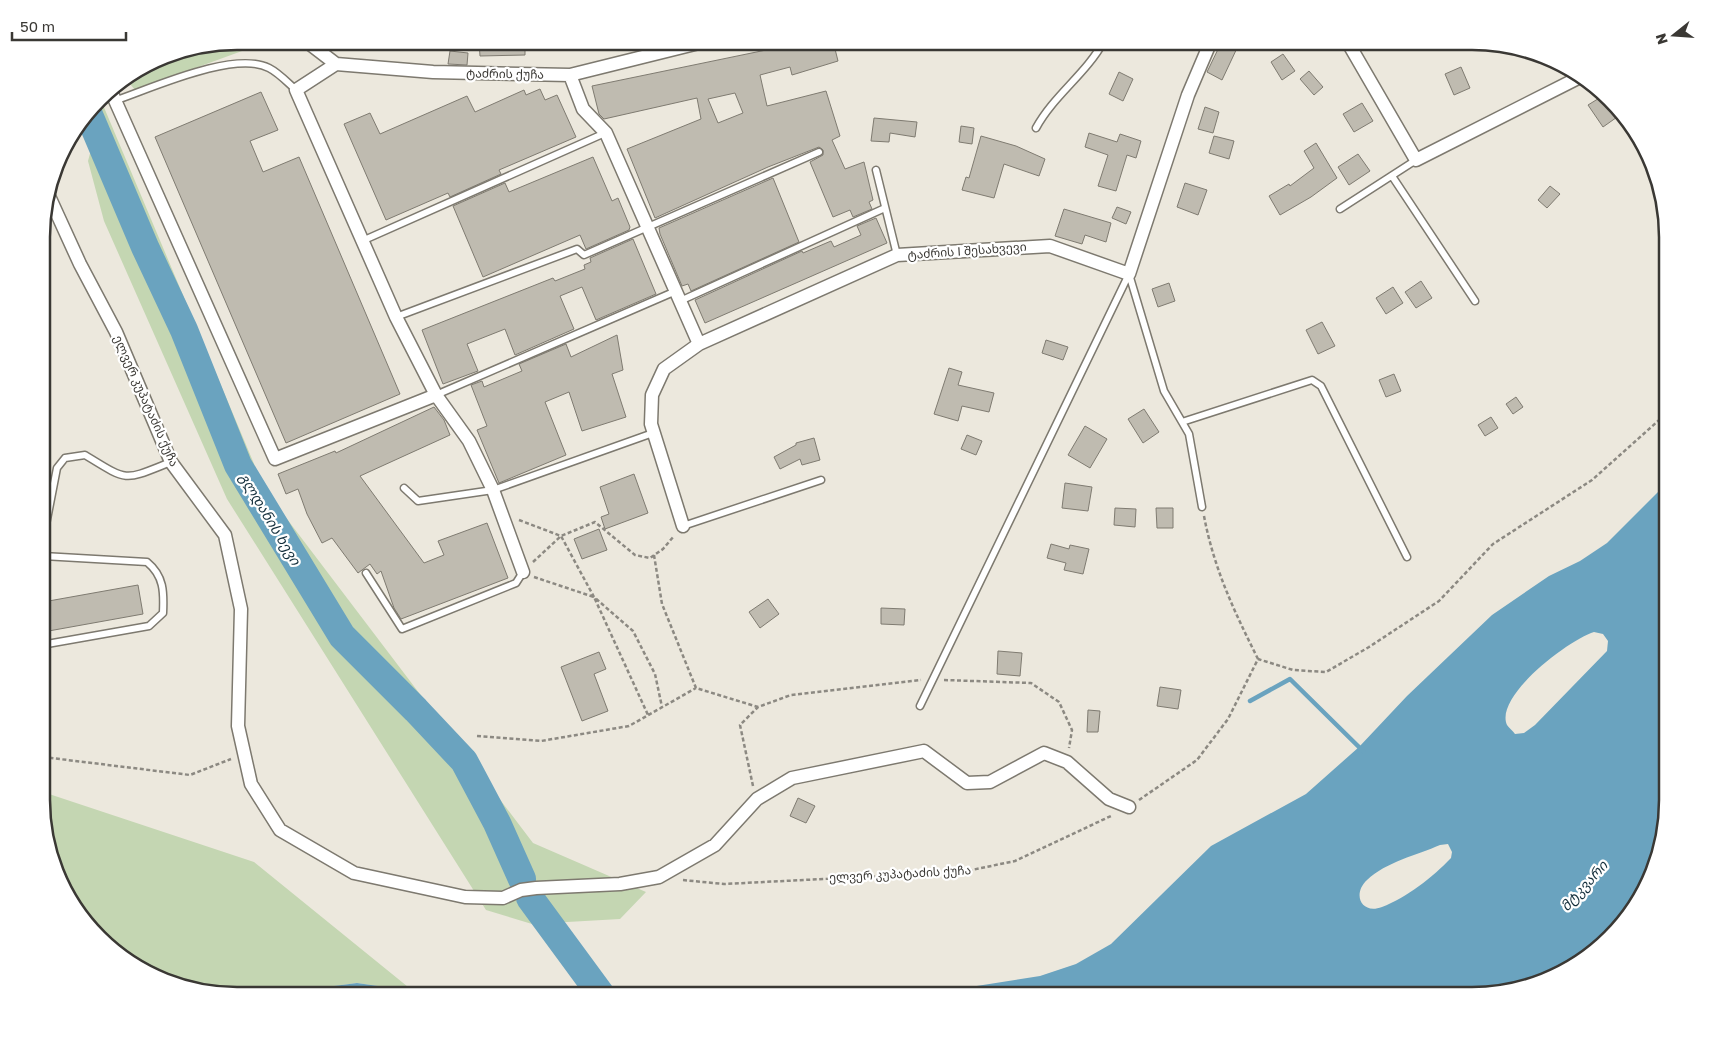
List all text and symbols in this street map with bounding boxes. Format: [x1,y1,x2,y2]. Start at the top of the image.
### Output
scale bar [12,10,126,42]
north arrow [1649,10,1699,60]
text: 50 m [20,17,55,35]
text: N [1651,31,1671,47]
street label: ტაძრის ქუჩა [466,65,544,82]
street label: ტაძრის I შესახვევი [907,239,1027,262]
street label: ელვერ კუპატაძის ქუჩა [110,333,182,469]
water label: გლდანის ხევი [235,470,305,569]
water label: მტკვარი [1557,856,1612,915]
street label: ელვერ კუპატაძის ქუჩა [829,862,971,886]

